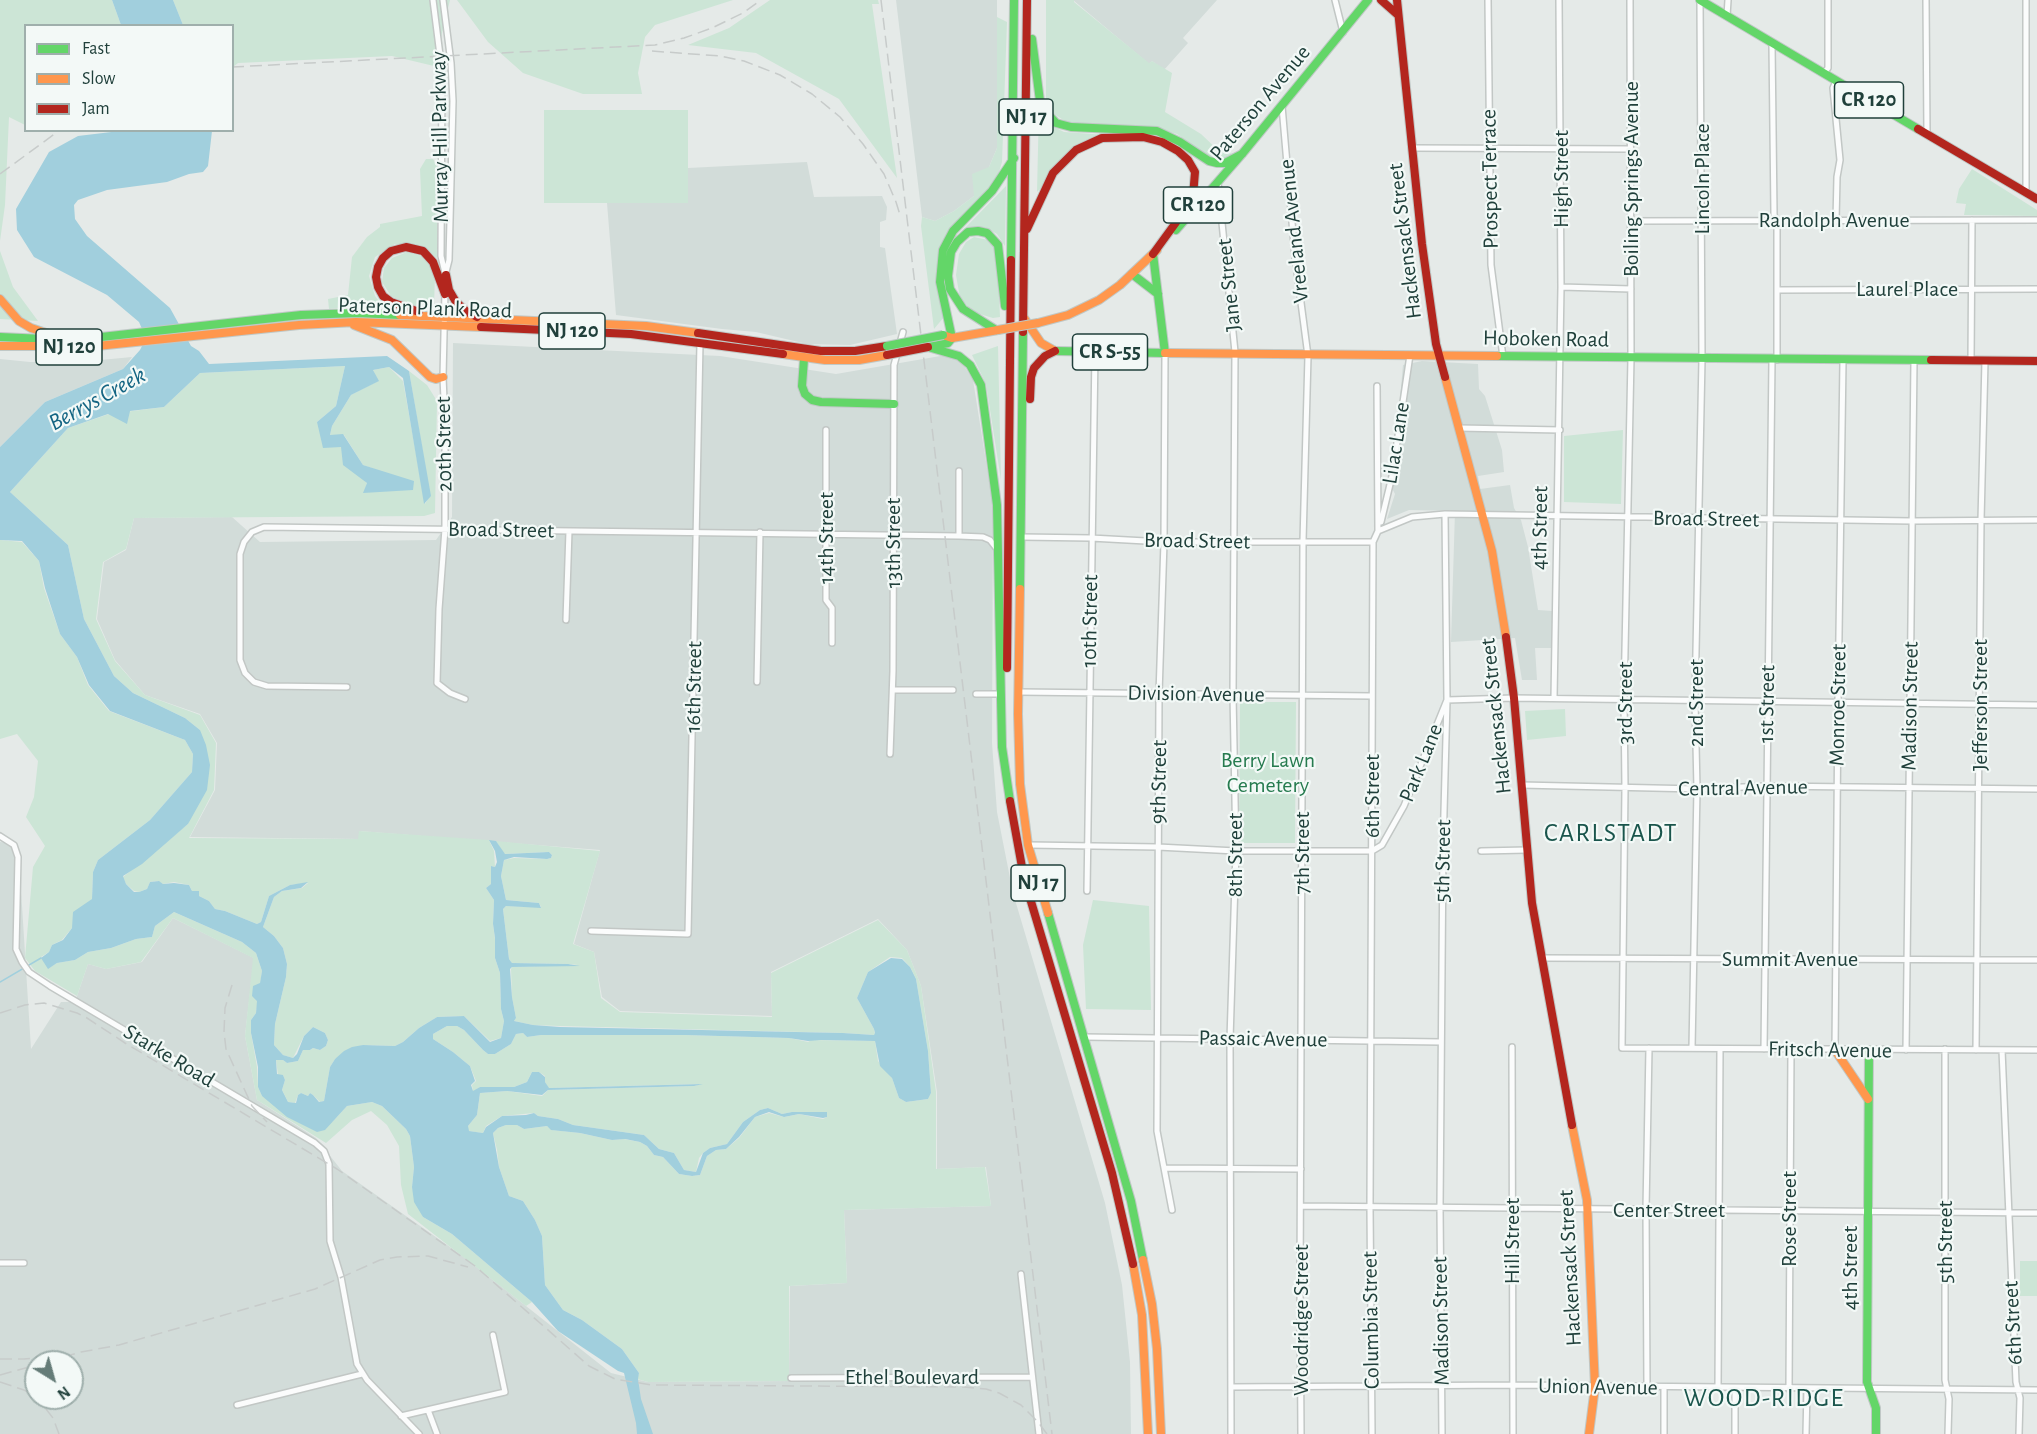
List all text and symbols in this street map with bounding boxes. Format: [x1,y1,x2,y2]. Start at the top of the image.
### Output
legend [24,24,234,132]
text: Fast [82,40,110,58]
street label: Paterson Avenue [1204,40,1316,166]
street label: Murray Hill Parkway [425,51,455,223]
text: Slow [82,70,115,88]
street label: Boiling Springs Avenue [1618,81,1644,277]
road number: CR 120 [1834,82,1904,118]
road number: NJ 17 [999,99,1053,135]
text: Jam [82,100,110,118]
street label: Prospect Terrace [1476,109,1504,249]
street label: Lincoln Place [1689,123,1715,235]
street label: High Street [1548,130,1574,228]
street label: Vreeland Avenue [1273,158,1315,304]
street label: Hackensack Street [1382,162,1428,320]
road number: CR 120 [1164,187,1232,223]
street label: Randolph Avenue [1758,207,1910,233]
street label: Jane Street [1211,237,1247,333]
street label: Laurel Place [1856,276,1958,302]
street label: Paterson Plank Road [337,292,513,324]
road number: NJ 120 [539,313,605,349]
street label: Hoboken Road [1483,325,1609,353]
road number: NJ 120 [36,329,102,365]
road number: CR S-55 [1072,334,1148,370]
water label: Berrys Creek [43,361,151,437]
street label: 20th Street [430,396,458,492]
street label: Lilac Lane [1376,400,1416,486]
street label: 4th Street [1526,486,1554,570]
street label: 14th Street [813,492,839,584]
street label: 13th Street [880,498,906,588]
street label: Broad Street [1653,505,1759,533]
street label: Broad Street [448,516,554,544]
street label: Broad Street [1144,527,1250,555]
street label: 10th Street [1076,574,1104,668]
street label: Hackensack Street [1475,637,1517,795]
street label: Jefferson Street [1967,639,1993,771]
street label: 16th Street [680,641,708,733]
street label: Madison Street [1896,641,1924,771]
street label: Monroe Street [1824,644,1852,766]
street label: 2nd Street [1683,659,1709,747]
street label: 3rd Street [1612,662,1638,744]
street label: 1st Street [1753,665,1781,743]
street label: Division Avenue [1127,680,1265,708]
street label: Park Lane [1393,720,1449,806]
street label: 9th Street [1145,740,1173,824]
park label: Berry Lawn Cemetery [1221,747,1315,798]
street label: 6th Street [1359,754,1385,838]
street label: Central Avenue [1678,774,1808,802]
street label: 7th Street [1289,811,1315,895]
street label: 8th Street [1222,813,1248,897]
district label: CARLSTADT [1544,817,1678,849]
street label: 5th Street [1429,819,1457,903]
road number: NJ 17 [1011,865,1065,901]
street label: Summit Avenue [1722,946,1858,972]
street label: Starke Road [119,1018,219,1094]
street label: Passaic Avenue [1198,1025,1328,1053]
street label: Fritsch Avenue [1768,1036,1892,1064]
street label: Rose Street [1776,1171,1802,1267]
street label: Hackensack Street [1553,1189,1587,1347]
street label: Center Street [1613,1197,1725,1223]
street label: Hill Street [1499,1198,1525,1284]
street label: 5th Street [1932,1200,1958,1284]
street label: 4th Street [1837,1226,1863,1310]
street label: Woodridge Street [1288,1244,1314,1396]
street label: Columbia Street [1357,1251,1385,1389]
street label: Madison Street [1427,1256,1455,1386]
street label: 6th Street [1998,1280,2028,1366]
north arrow [24,1350,84,1410]
street label: Ethel Boulevard [845,1364,979,1390]
street label: Union Avenue [1538,1373,1658,1401]
district label: WOOD-RIDGE [1683,1382,1845,1414]
text: N [54,1383,73,1403]

